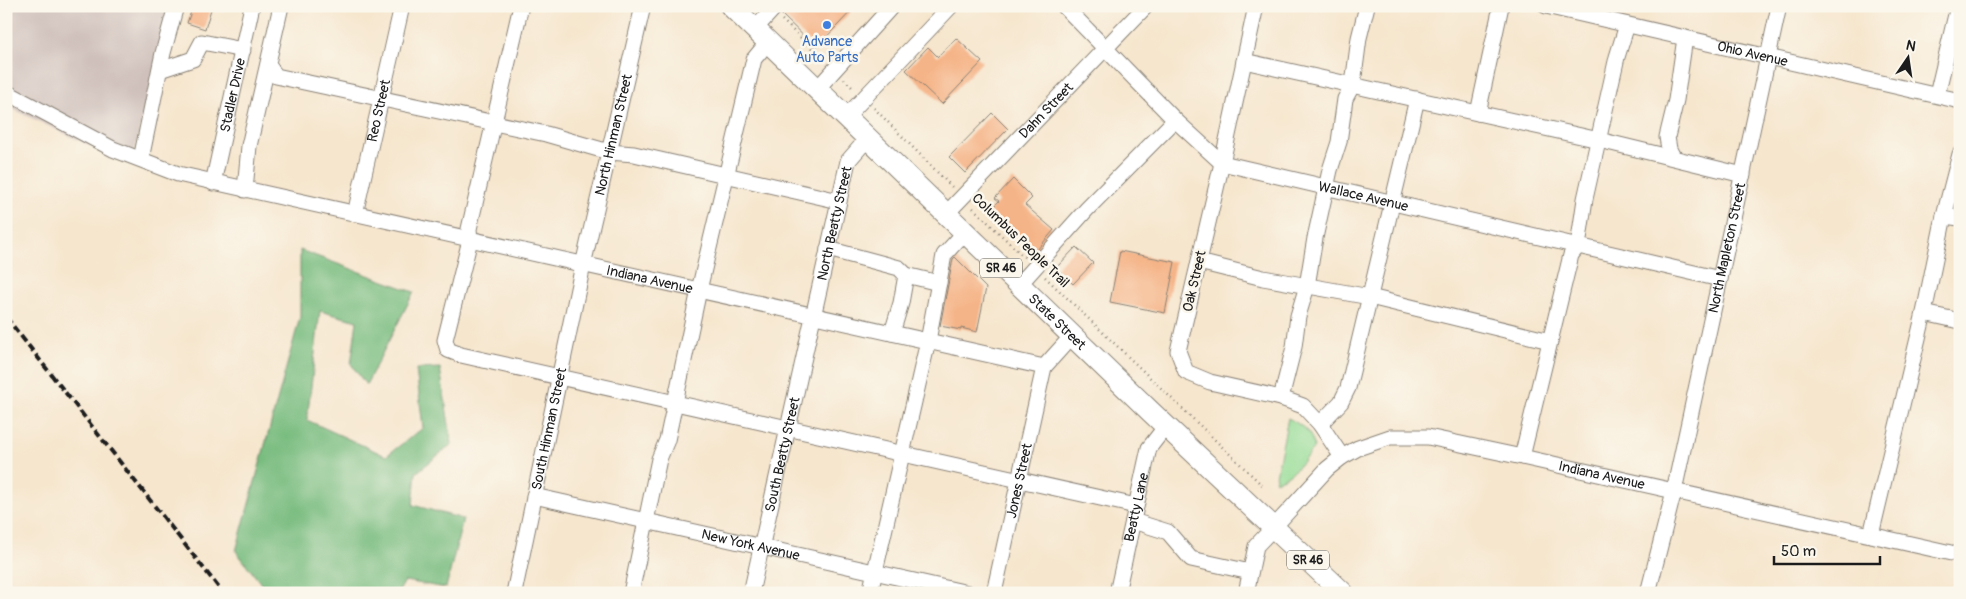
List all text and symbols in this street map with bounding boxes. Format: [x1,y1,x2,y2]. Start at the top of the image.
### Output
marker: Advance Auto Parts [821,19,833,31]
north arrow [1884,32,1934,82]
place label: Advance Auto Parts [796,33,859,66]
text: N [1904,36,1917,55]
street label: Ohio Avenue [1716,38,1789,70]
street label: Stadler Drive [216,56,249,134]
street label: North Hinman Street [591,72,636,197]
street label: Reo Street [364,77,394,144]
street label: Dahn Street [1015,79,1077,142]
street label: North Beatty Street [813,164,856,282]
street label: Wallace Avenue [1317,178,1410,215]
street label: North Mapleton Street [1705,181,1750,315]
street label: Columbus People Trail [968,190,1073,291]
street label: Oak Street [1179,249,1210,313]
road number: SR 46 [980,258,1022,278]
street label: Indiana Avenue [605,262,694,297]
street label: State Street [1025,290,1090,354]
street label: South Hinman Street [528,366,570,491]
street label: South Beatty Street [761,395,804,514]
street label: Jones Street [1003,441,1036,520]
street label: Indiana Avenue [1557,457,1646,493]
street label: Beatty Lane [1121,471,1152,543]
street label: New York Avenue [700,526,801,564]
scale bar [1774,534,1880,566]
text: 50 m [1781,542,1816,561]
road number: SR 46 [1287,550,1329,570]

